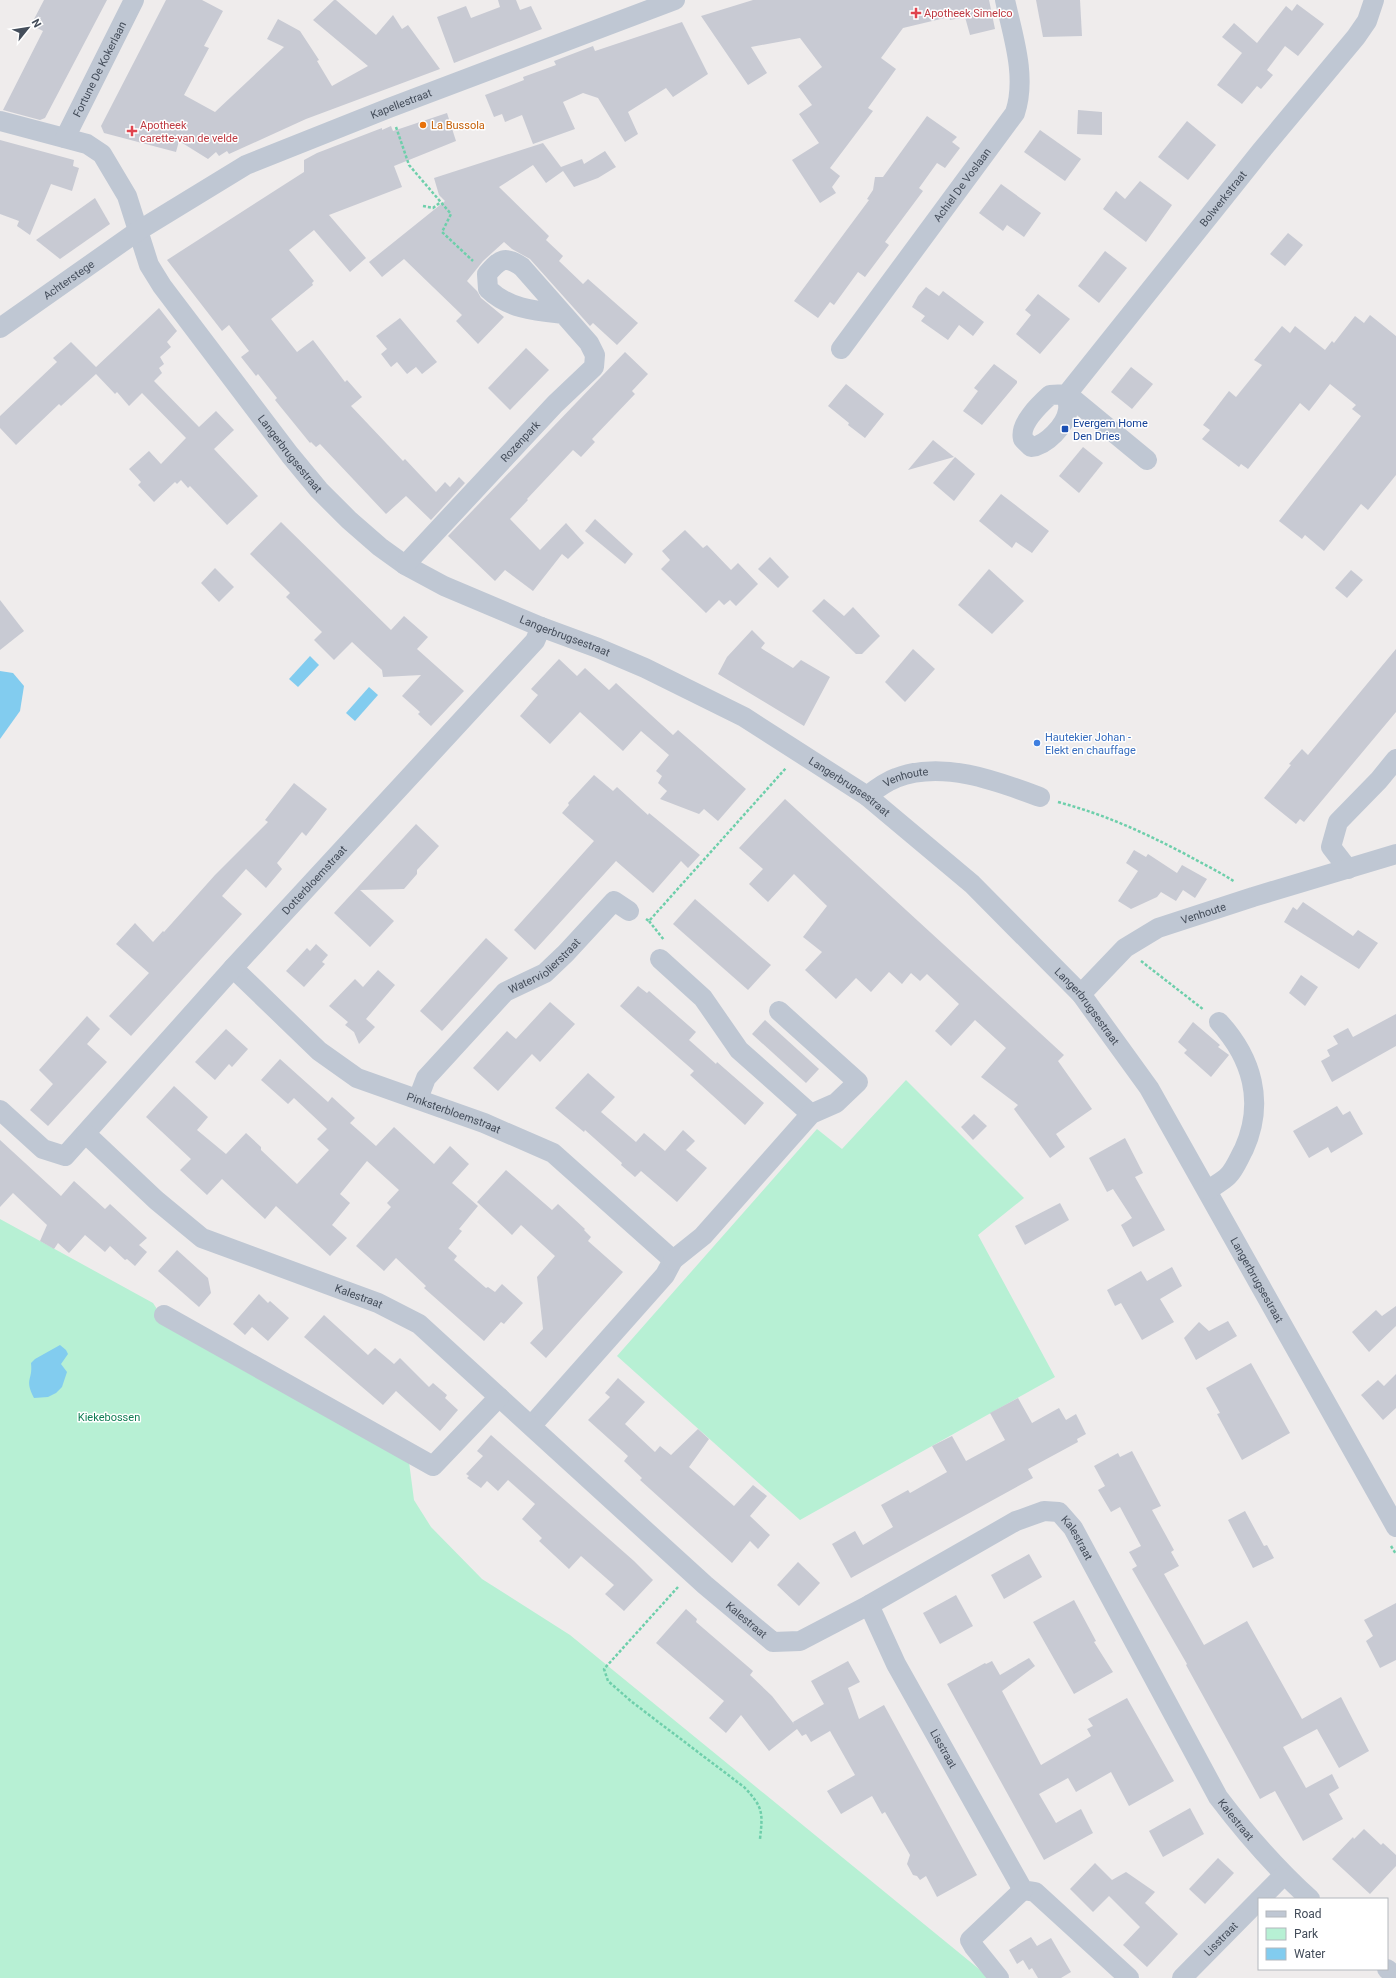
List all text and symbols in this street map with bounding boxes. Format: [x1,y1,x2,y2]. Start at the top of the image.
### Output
place label: Apotheek Simelco [924,7,1013,20]
north arrow [8,8,48,48]
marker: Apotheek Simelco [911,8,921,18]
text: N [29,17,44,30]
street label: Fortune De Kokerlaan [70,19,129,119]
street label: Kapellestraat [369,86,434,121]
place label: Apotheek carette-van de velde [140,119,238,145]
place label: La Bussola [431,119,485,132]
marker: La Bussola [418,120,428,130]
marker: Apotheek carette-van de velde [127,126,137,136]
street label: Achiel De Voslaan [931,145,993,224]
street label: Bolwerkstraat [1197,168,1249,229]
street label: Achterstege [41,257,97,302]
street label: Langerbrugsestraat [255,412,325,496]
place label: Evergem Home Den Dries [1073,417,1148,443]
street label: Rozenpark [498,418,543,465]
marker: Evergem Home Den Dries [1060,424,1070,434]
street label: Langerbrugsestraat [518,612,613,659]
place label: Hautekier Johan - Elekt en chauffage [1045,731,1136,757]
marker: Hautekier Johan - Elekt en chauffage [1032,738,1042,748]
street label: Langerbrugsestraat [806,754,893,819]
street label: Venhoute [881,765,929,790]
street label: Dotterbloemstraat [279,843,350,917]
street label: Venhoute [1179,900,1228,927]
street label: Waterviolierstraat [506,935,583,996]
street label: Langerbrugsestraat [1052,965,1122,1048]
street label: Pinksterbloemstraat [405,1090,503,1136]
street label: Langerbrugsestraat [1228,1235,1286,1325]
street label: Kalestraat [333,1281,385,1311]
park label: Kiekebossen [78,1411,140,1424]
street label: Kalestraat [1059,1513,1096,1562]
street label: Kalestraat [723,1599,770,1641]
street label: Lisstraat [927,1727,960,1771]
street label: Kalestraat [1215,1796,1257,1843]
legend [1258,1898,1388,1970]
text: Road [1294,1907,1322,1921]
street label: Lisstraat [1201,1919,1241,1959]
text: Park [1294,1927,1319,1941]
text: Water [1294,1947,1325,1961]

